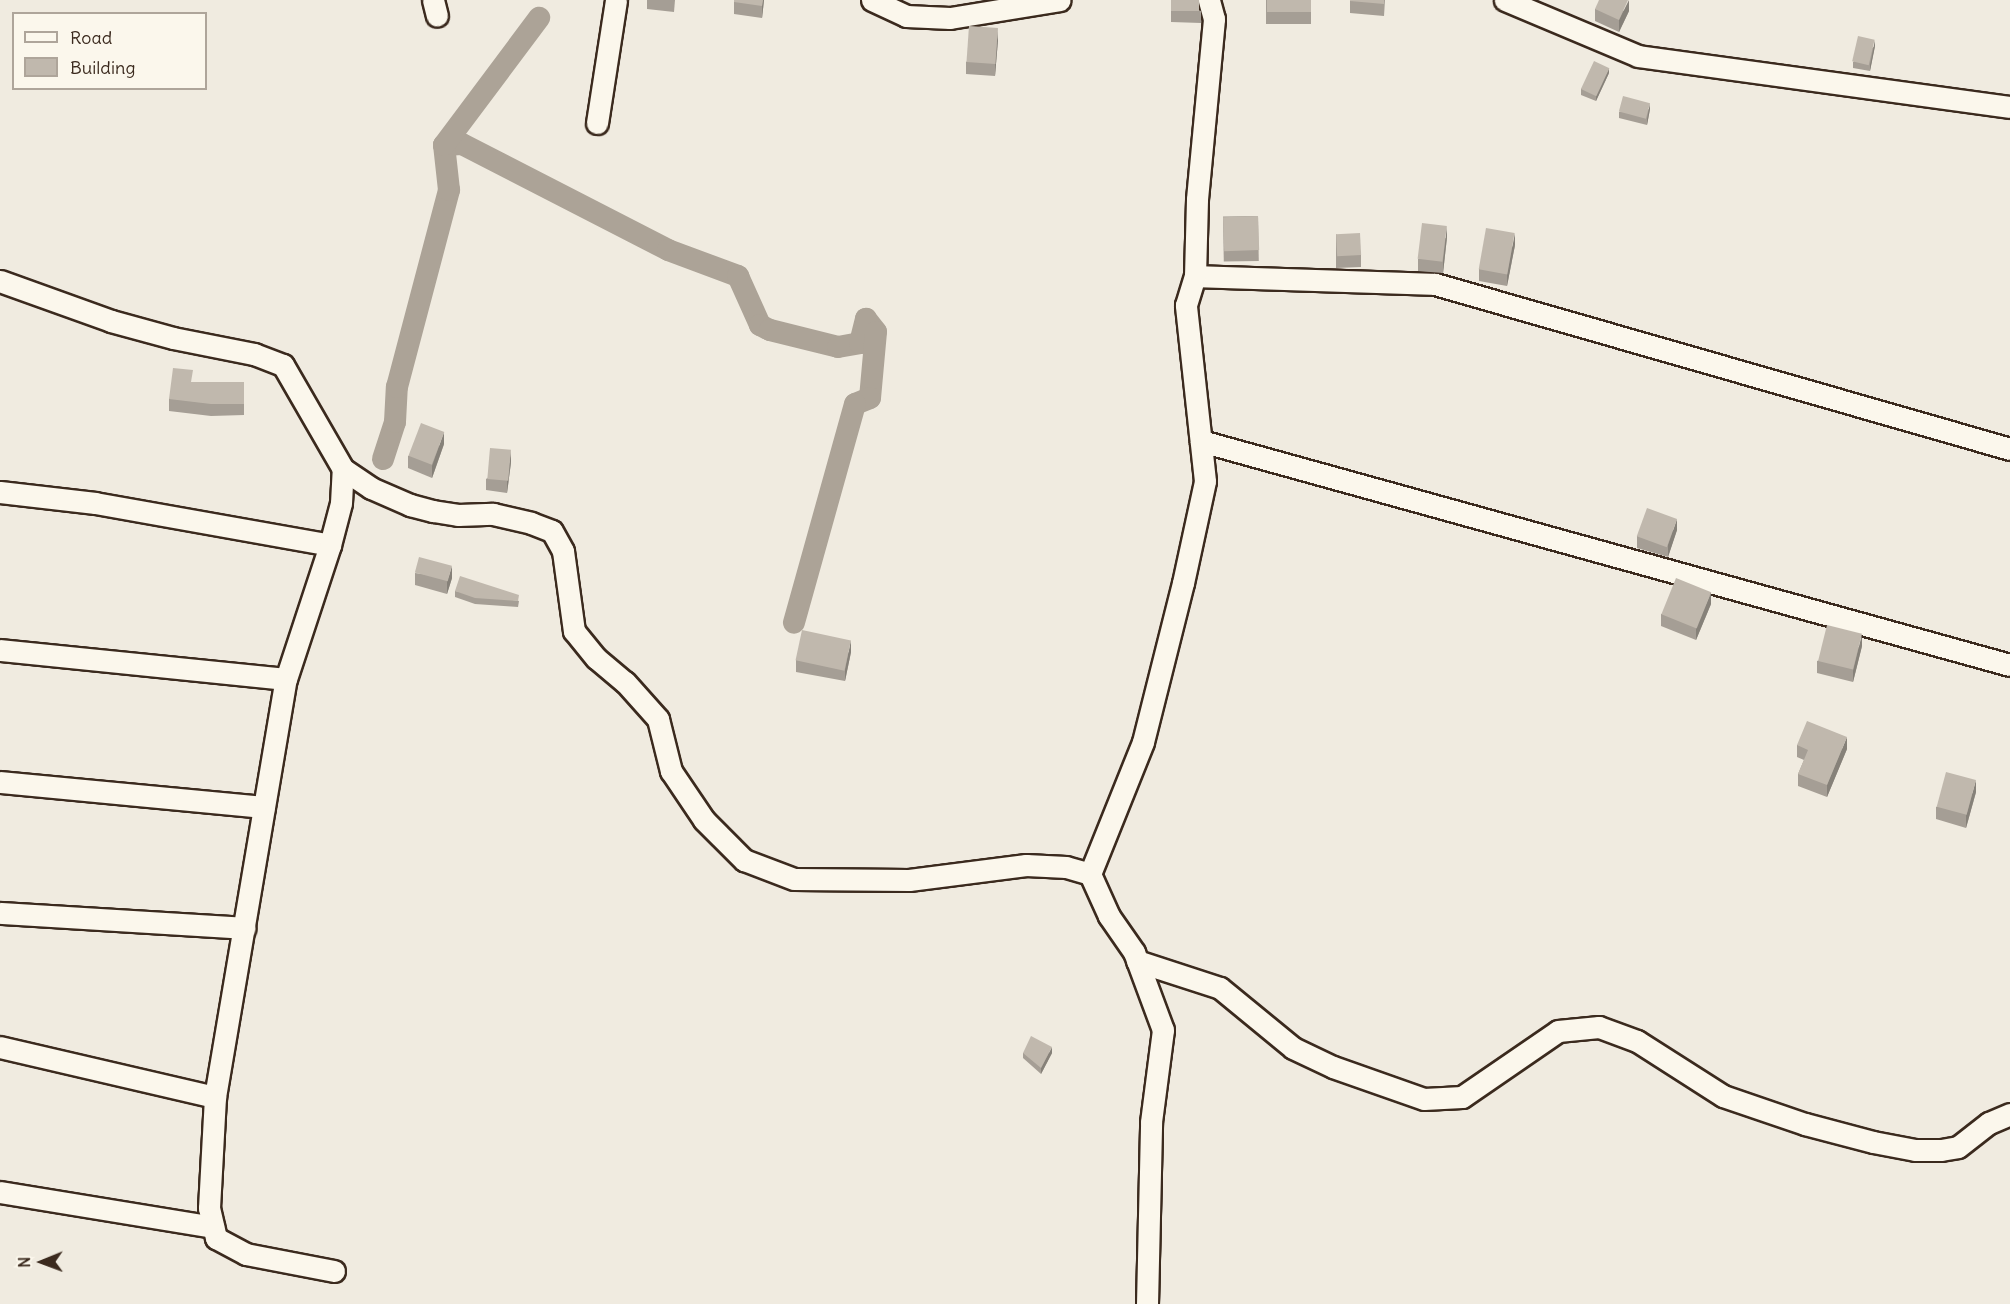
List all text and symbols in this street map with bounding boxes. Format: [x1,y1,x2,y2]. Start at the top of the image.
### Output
legend [12,12,207,90]
text: Road [70,26,112,49]
text: Building [70,56,135,79]
north arrow [12,1232,72,1292]
text: N [14,1257,34,1268]

